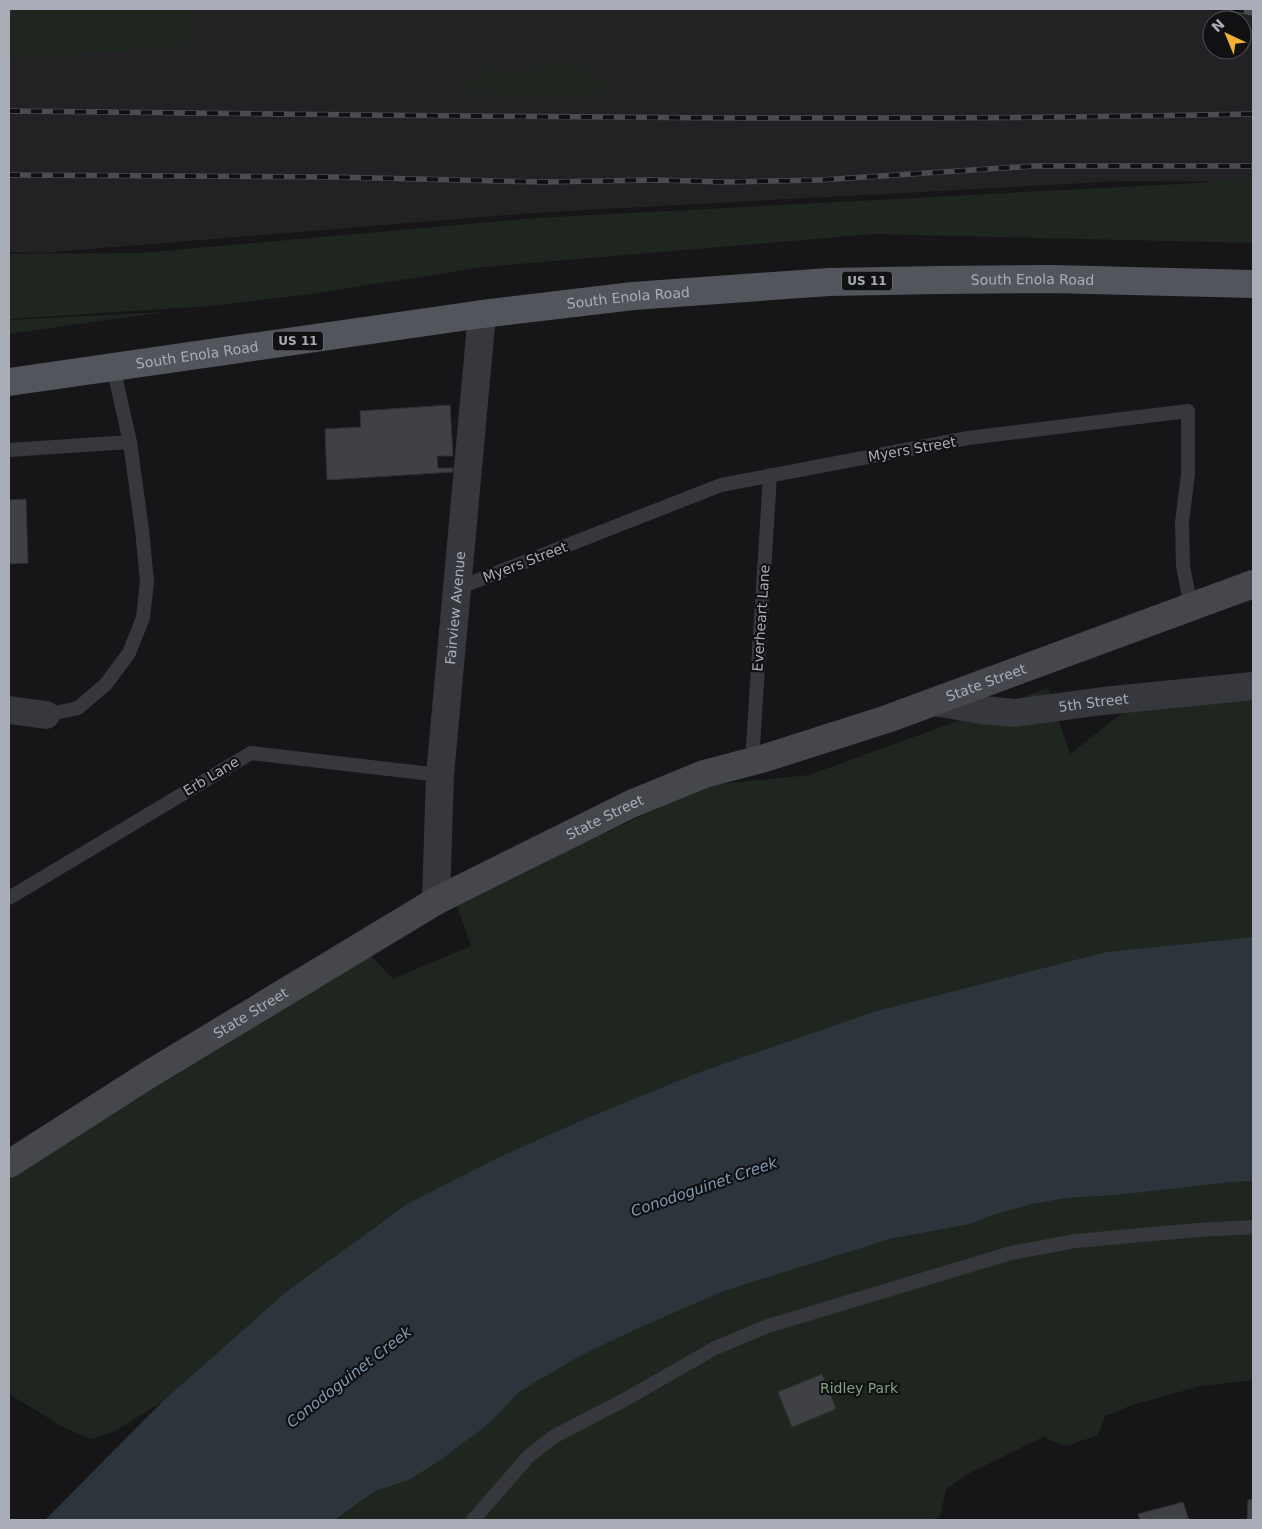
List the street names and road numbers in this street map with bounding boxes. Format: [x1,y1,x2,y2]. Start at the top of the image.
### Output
street label: South Enola Road [971,271,1095,288]
road number: US 11 [842,272,892,290]
street label: South Enola Road [566,284,690,312]
road number: US 11 [273,332,323,351]
street label: South Enola Road [135,338,259,372]
street label: Myers Street [867,433,958,465]
street label: Myers Street [481,538,570,585]
street label: Fairview Avenue [442,550,468,665]
street label: Everheart Lane [749,564,773,672]
street label: State Street [944,660,1029,705]
street label: 5th Street [1058,690,1130,715]
street label: Erb Lane [180,753,242,799]
street label: State Street [564,792,646,843]
street label: State Street [211,984,291,1042]

